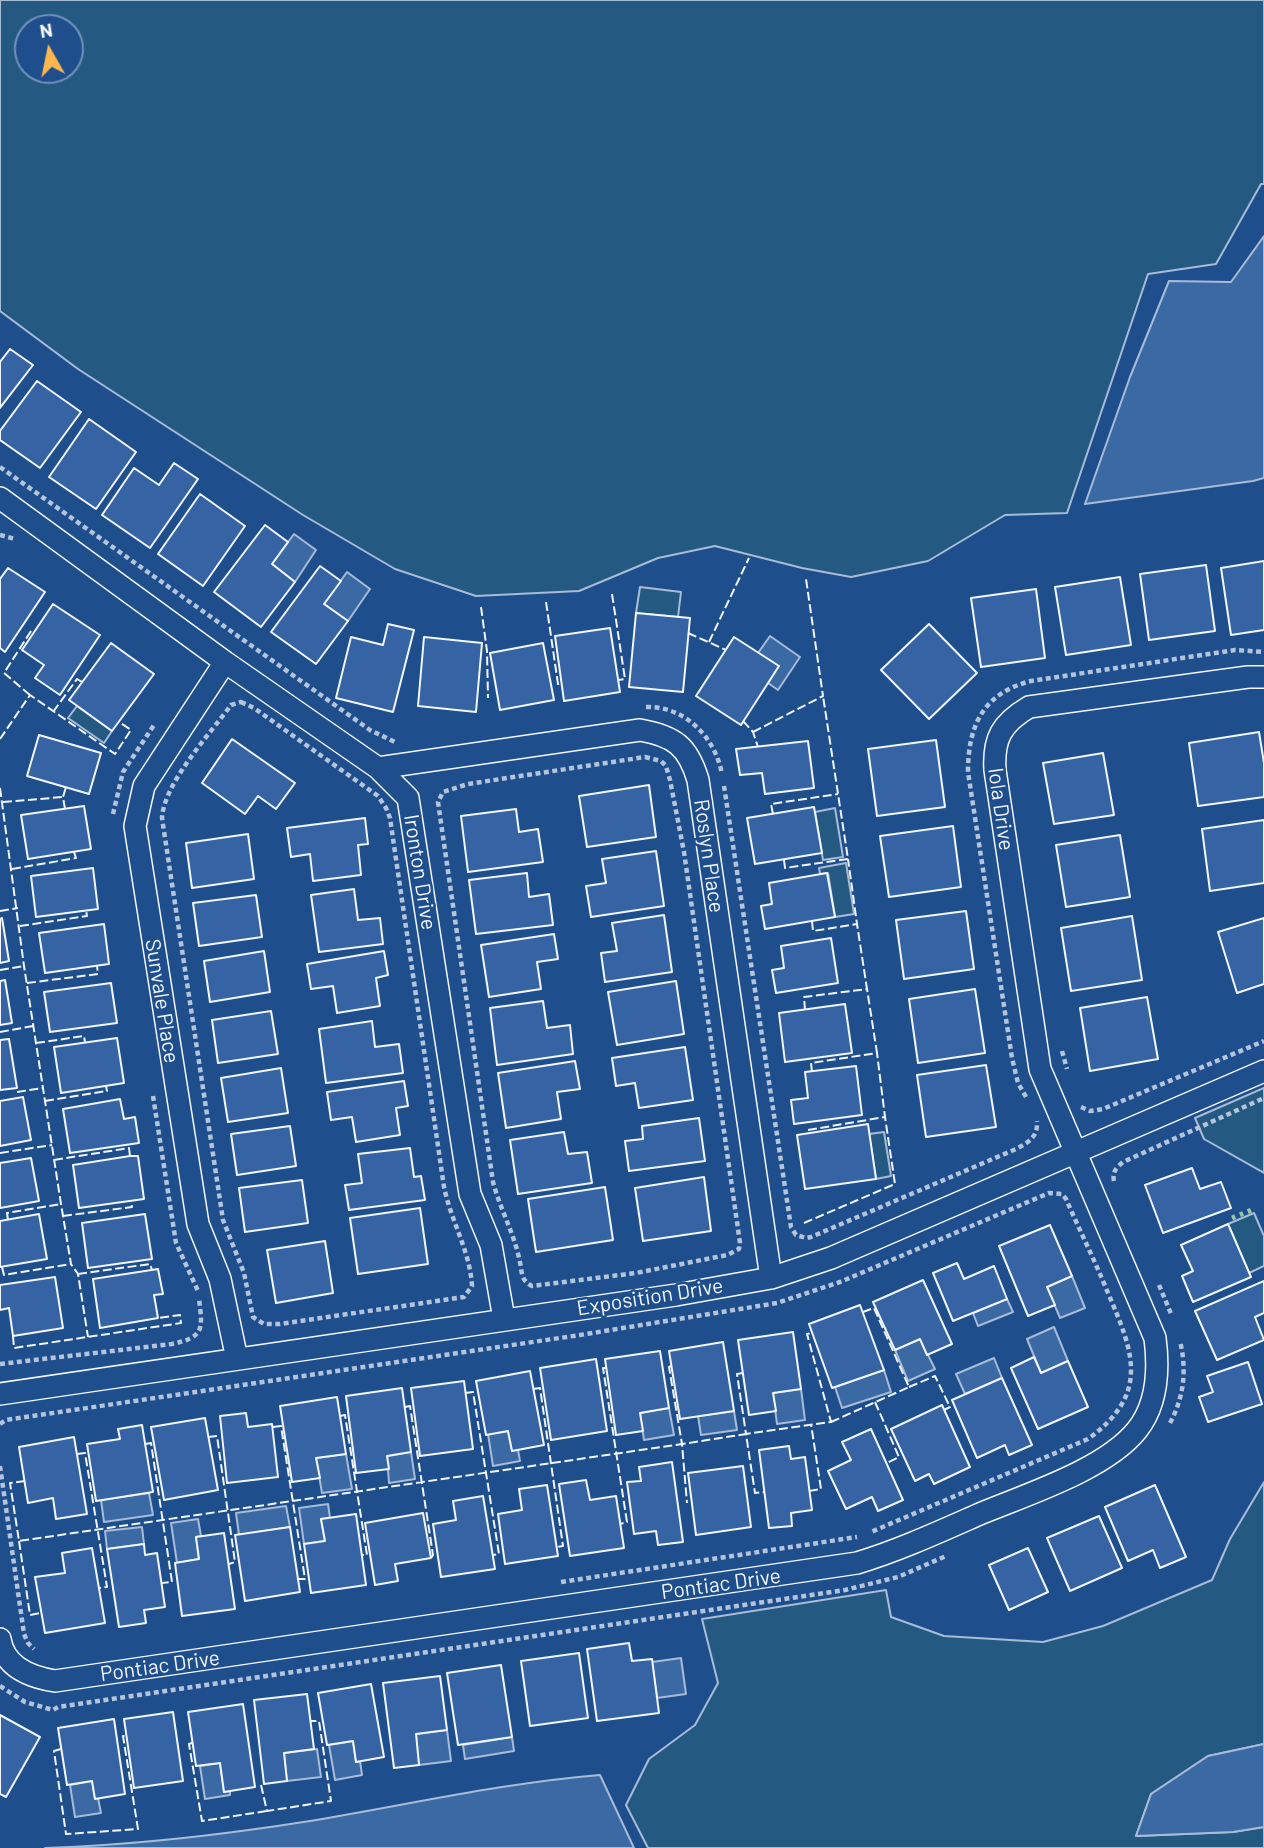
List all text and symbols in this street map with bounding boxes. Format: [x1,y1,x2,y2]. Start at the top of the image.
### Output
north arrow [14,14,84,84]
text: N [38,17,54,42]
street label: Iola Drive [983,766,1019,852]
street label: Roslyn Place [689,798,729,914]
street label: Ironton Drive [398,812,442,932]
street label: Sunvale Place [140,937,184,1065]
street label: Exposition Drive [575,1273,725,1321]
street label: Pontiac Drive [660,1563,782,1605]
street label: Pontiac Drive [99,1645,221,1687]

